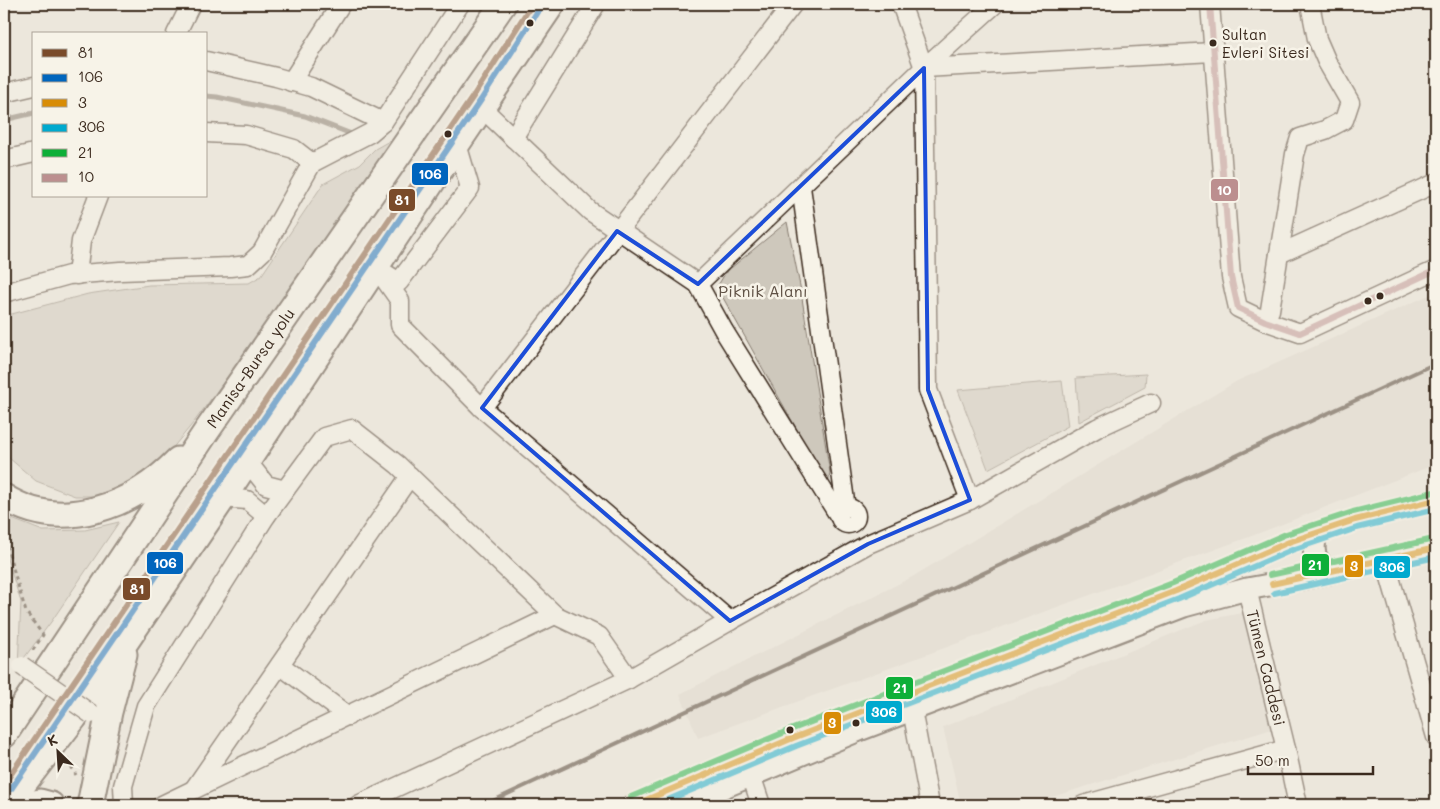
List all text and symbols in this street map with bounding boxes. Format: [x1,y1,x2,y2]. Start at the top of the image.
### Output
unlabelled marker [525,18,535,28]
place label: Sultan Evleri Sitesi [1222,24,1309,62]
legend [32,32,208,198]
marker: Sultan Evleri Sitesi [1208,38,1218,48]
text: 81 [78,42,94,62]
text: 106 [78,66,103,86]
text: 3 [78,92,87,112]
text: 306 [78,116,105,136]
unlabelled marker [443,129,453,139]
text: 21 [78,142,93,162]
line badge: 106 [411,162,449,186]
text: 106 [418,164,442,183]
text: 10 [78,166,94,186]
line badge: 10 [1210,178,1239,202]
text: 10 [1216,180,1232,199]
line badge: 81 [388,188,416,212]
text: 81 [395,190,409,209]
park label: Piknik Alanı [718,280,808,301]
unlabelled marker [1375,291,1385,301]
unlabelled marker [1363,296,1373,306]
street label: Manisa-Bursa yolu [201,304,299,432]
line badge: 106 [146,551,184,575]
text: 106 [153,553,177,572]
line badge: 21 [1301,553,1330,577]
line badge: 3 [1344,554,1364,578]
text: 21 [1308,555,1322,574]
line badge: 306 [1373,555,1411,579]
text: 3 [1350,556,1358,575]
text: 306 [1379,557,1405,576]
line badge: 81 [122,577,151,601]
text: 81 [130,579,144,598]
street label: Tümen Caddesi [1242,607,1291,728]
line badge: 21 [885,676,914,700]
text: 21 [893,678,907,697]
line badge: 306 [865,700,903,724]
text: 306 [871,702,897,721]
line badge: 3 [823,711,842,735]
text: 3 [828,713,836,732]
unlabelled marker [851,718,861,728]
unlabelled marker [785,725,795,735]
north arrow [32,726,82,776]
text: K [44,729,60,750]
scale bar [1248,744,1372,776]
text: 50 m [1255,750,1290,770]

